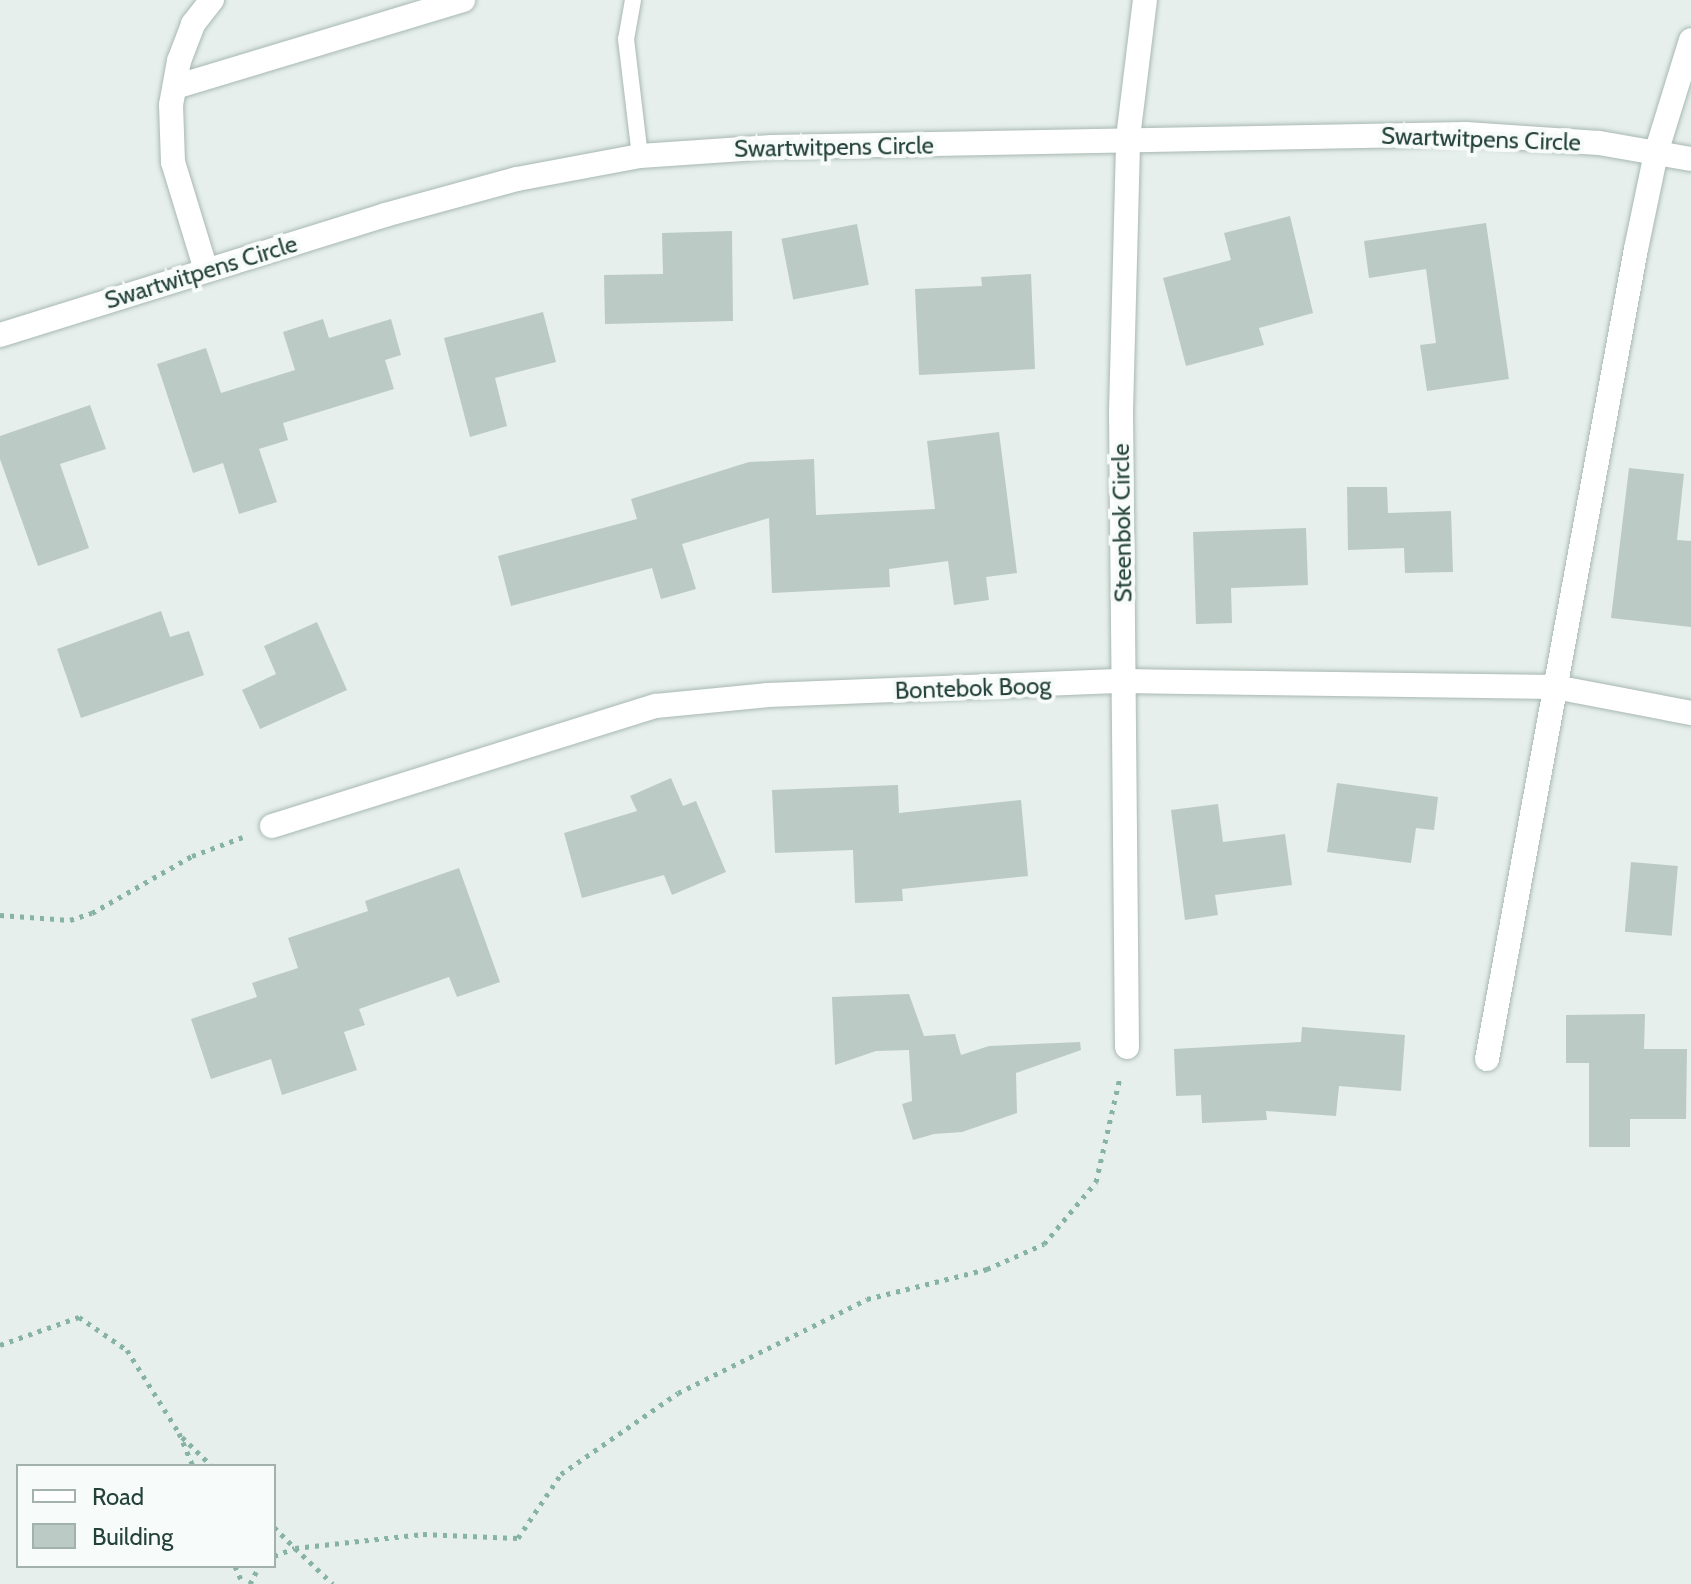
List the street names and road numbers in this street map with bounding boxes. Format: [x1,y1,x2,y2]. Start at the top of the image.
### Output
street label: Swartwitpens Circle [1381,121,1581,157]
street label: Swartwitpens Circle [734,131,934,163]
street label: Swartwitpens Circle [101,229,301,315]
street label: Steenbok Circle [1106,443,1138,603]
street label: Bontebok Boog [894,671,1052,705]

